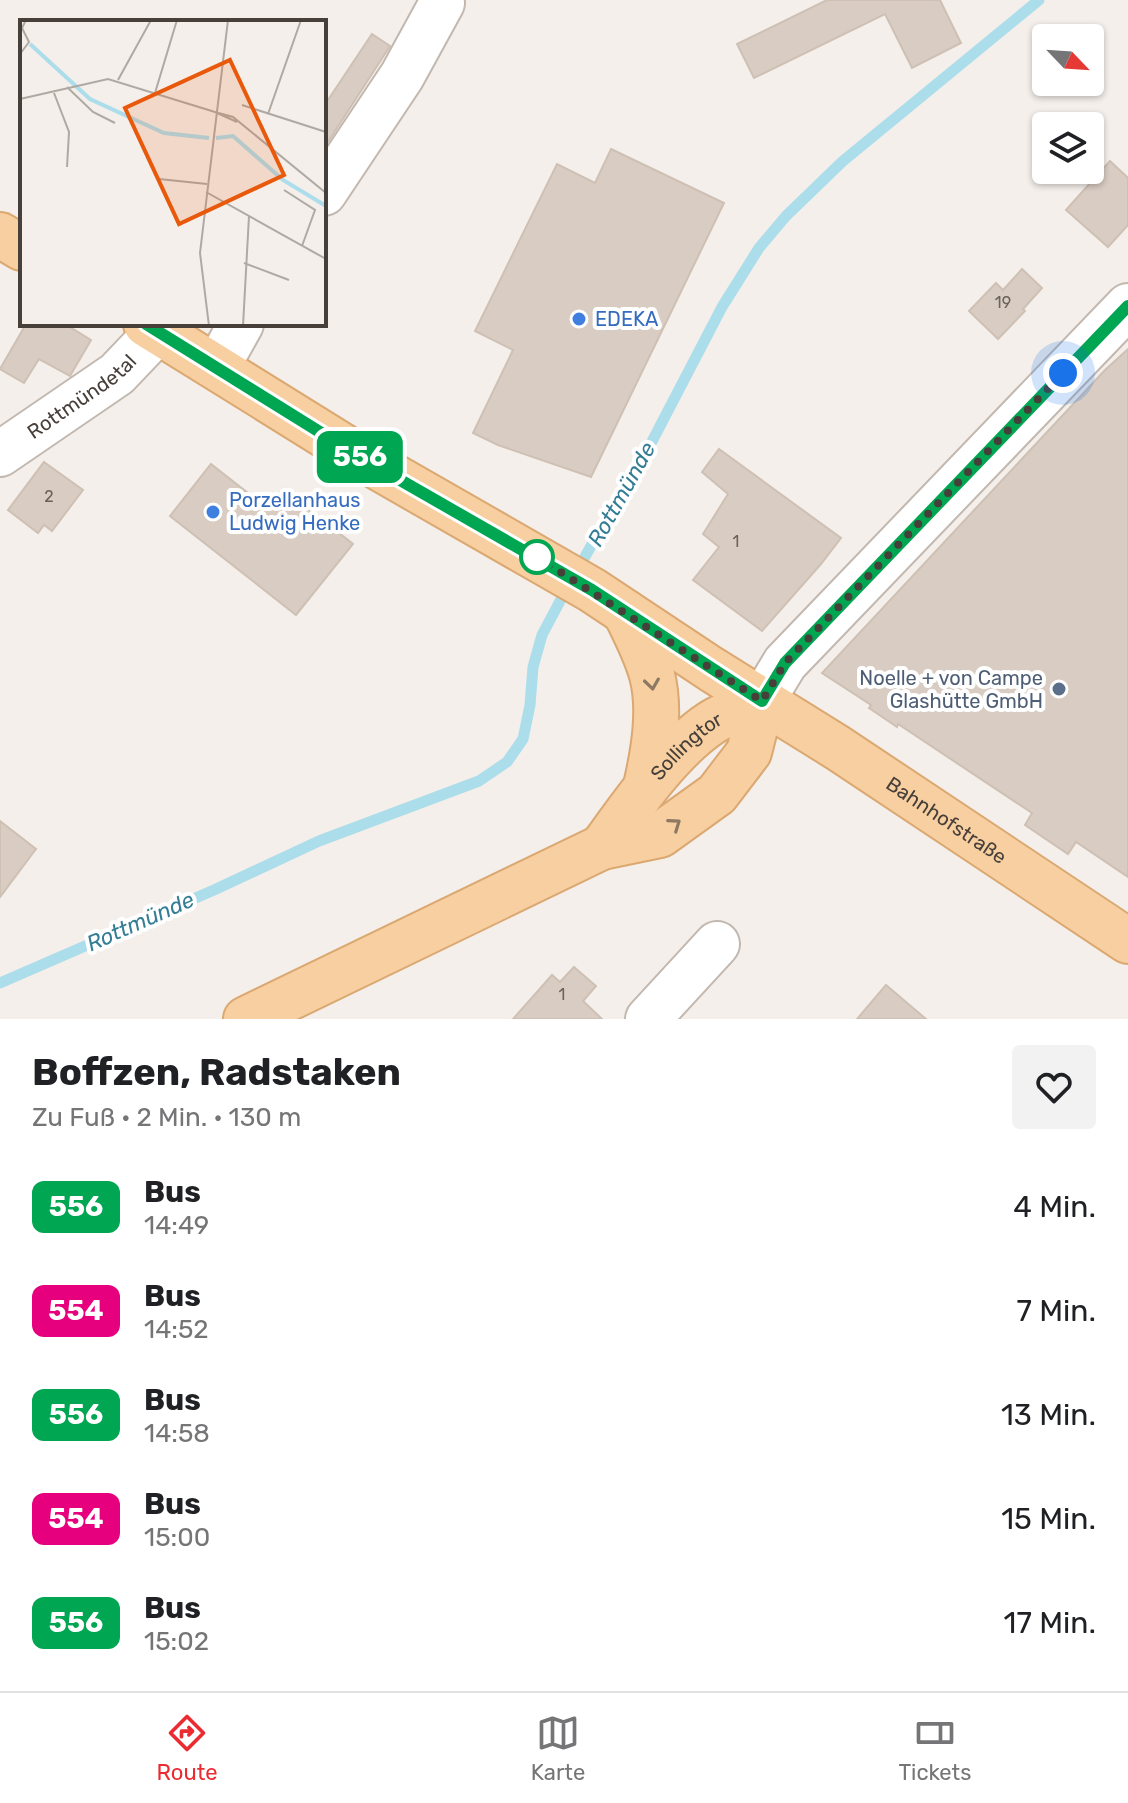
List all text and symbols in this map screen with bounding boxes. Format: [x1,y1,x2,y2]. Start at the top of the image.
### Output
inset map [20,20,326,326]
north arrow [1032,24,1104,96]
map controls [1032,24,1104,184]
button: layers [1032,112,1104,184]
house number: 19 [995,293,1011,312]
place label: EDEKA [595,307,658,331]
marker: EDEKA [570,310,588,328]
street label: Rottmündetal [23,349,141,444]
your location [1043,353,1083,393]
line badge: 556 [314,431,406,483]
water label: Rottmünde [582,437,661,551]
text: 556 [333,440,387,473]
house number: 2 [44,487,54,506]
place label: Porzellanhaus Ludwig Henke [229,488,360,535]
marker: Porzellanhaus Ludwig Henke [204,503,222,521]
house number: 1 [733,532,739,551]
unlabelled marker [520,540,554,574]
place label: Noelle + von Campe Glashütte GmbH [859,666,1043,713]
one-way arrow [643,678,660,691]
marker: Noelle + von Campe Glashütte GmbH [1050,680,1068,698]
street label: Sollingtor [645,707,726,785]
street label: Bahnhofstraße [882,772,1011,869]
one-way arrow [666,819,681,834]
water label: Rottmünde [82,886,198,957]
house number: 1 [559,985,565,1004]
button: heart [1012,1045,1096,1129]
text: Boffzen, Radstaken [32,1049,401,1095]
text: Zu Fuß · 2 Min. · 130 m [32,1102,301,1133]
text: Bus [144,1174,201,1210]
text: 4 Min. [1013,1189,1096,1225]
text: 556 [49,1190,103,1223]
text: 14:49 [144,1210,209,1241]
text: Bus [144,1278,201,1314]
text: 7 Min. [1016,1293,1096,1329]
text: 554 [48,1294,104,1327]
text: 14:52 [144,1314,209,1345]
text: Bus [144,1382,201,1418]
text: 13 Min. [1001,1397,1096,1433]
text: 556 [49,1398,103,1431]
text: 14:58 [144,1418,210,1449]
text: Bus [144,1486,201,1522]
text: 15 Min. [1001,1501,1096,1537]
text: 554 [48,1502,104,1535]
text: 15:00 [144,1522,210,1553]
text: Bus [144,1590,201,1626]
text: 17 Min. [1004,1605,1096,1641]
text: 556 [49,1606,103,1639]
text: 15:02 [144,1626,209,1657]
tab: Route [157,1711,218,1786]
tab: Karte [531,1711,585,1786]
tab: Tickets [898,1711,971,1786]

